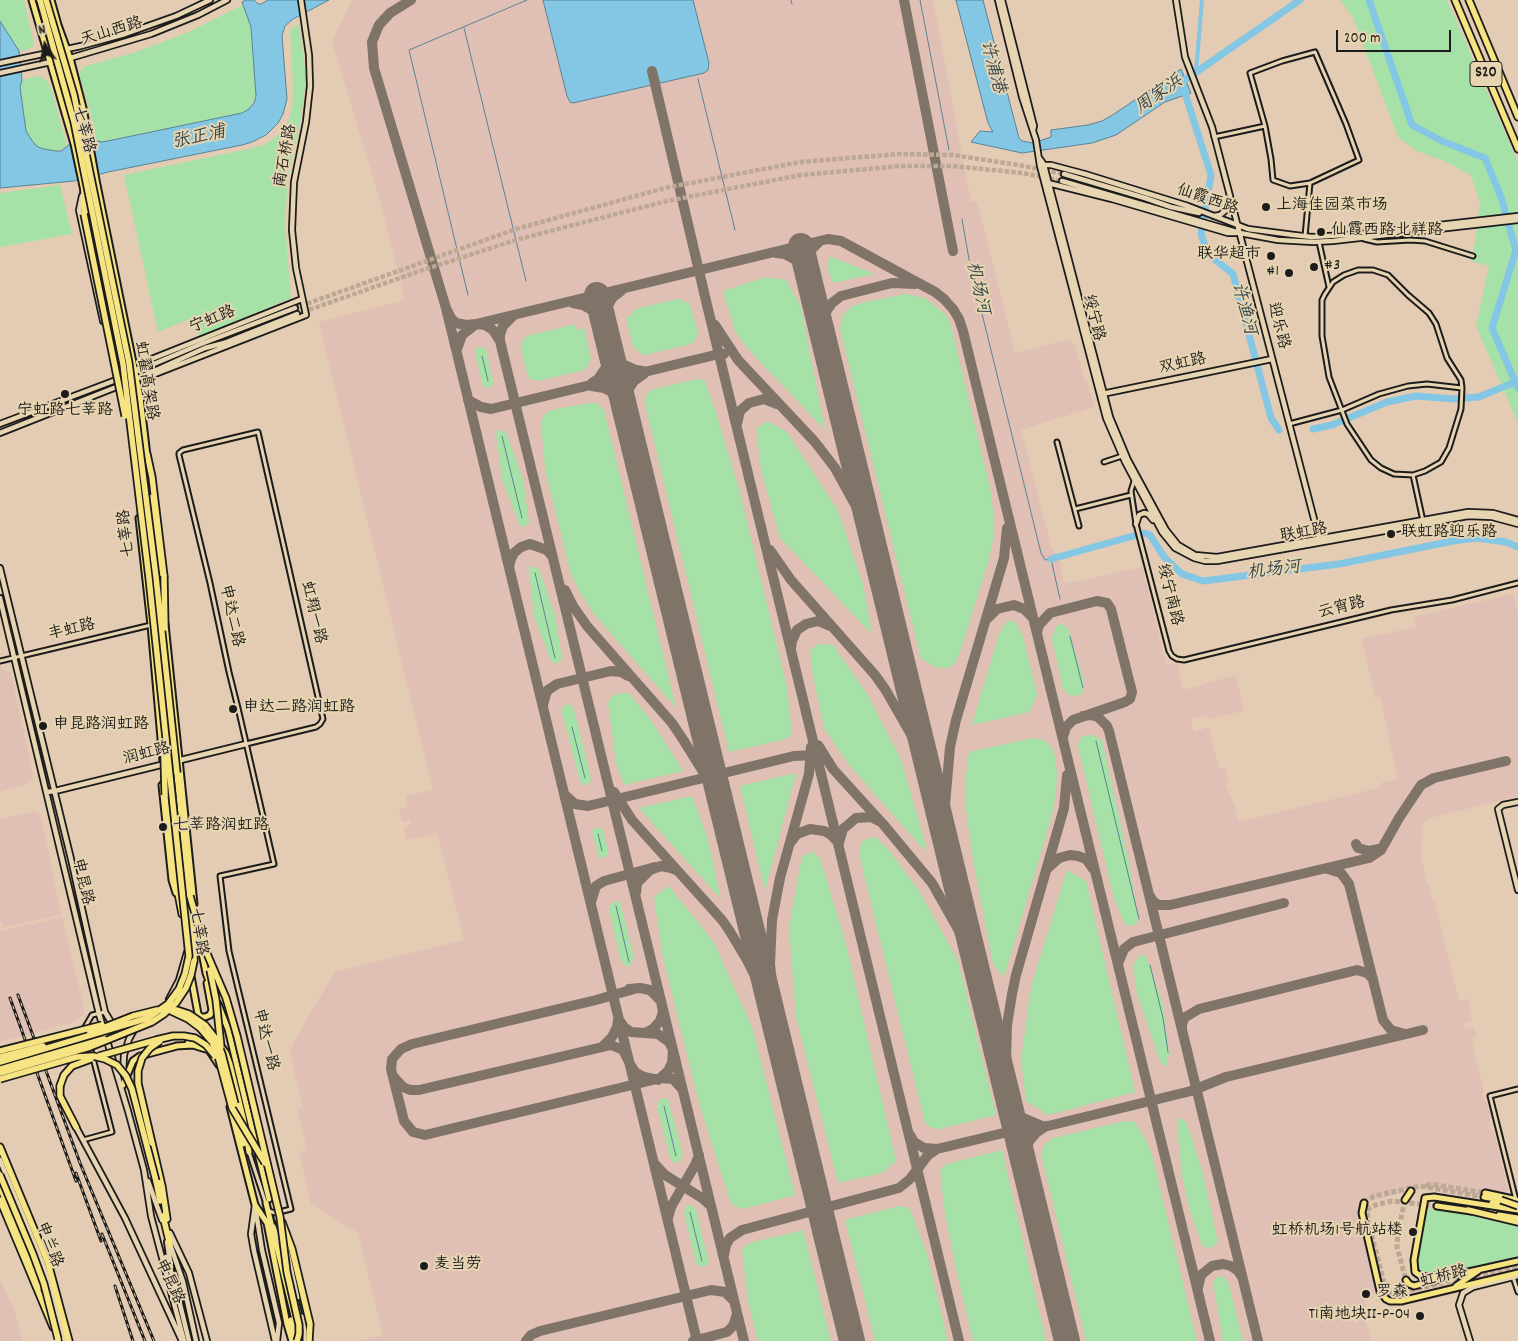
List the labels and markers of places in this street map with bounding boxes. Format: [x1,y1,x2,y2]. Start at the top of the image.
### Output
place label: 上海佳园菜市场 [1276,197,1388,217]
marker: 上海佳园菜市场 [1260,201,1272,213]
place label: 仙霞西路北祥路 [1331,222,1443,242]
marker: 仙霞西路北祥路 [1315,226,1327,238]
place label: 联华超市 [1197,246,1261,266]
marker: 联华超市 [1265,250,1277,262]
place label: #3 [1324,257,1340,277]
marker: #3 [1308,261,1320,273]
place label: #1 [1266,263,1279,283]
marker: #1 [1283,267,1295,279]
marker: 宁虹路七莘路 [59,388,71,400]
place label: 宁虹路七莘路 [17,402,113,422]
place label: 联虹路迎乐路 [1401,524,1497,544]
marker: 联虹路迎乐路 [1385,528,1397,540]
place label: 申达二路润虹路 [243,699,355,719]
marker: 申达二路润虹路 [227,703,239,715]
place label: 申昆路润虹路 [53,716,149,736]
marker: 申昆路润虹路 [37,720,49,732]
place label: 七莘路润虹路 [173,817,269,837]
marker: 七莘路润虹路 [157,821,169,833]
place label: 虹桥机场1号航站楼 [1271,1222,1403,1242]
marker: 虹桥机场1号航站楼 [1407,1226,1419,1238]
place label: 麦当劳 [434,1256,482,1276]
marker: 麦当劳 [418,1260,430,1272]
place label: 罗森 [1376,1284,1408,1304]
marker: 罗森 [1360,1288,1372,1300]
place label: T1南地块II-P-04 [1309,1306,1410,1326]
marker: T1南地块II-P-04 [1414,1310,1426,1322]

